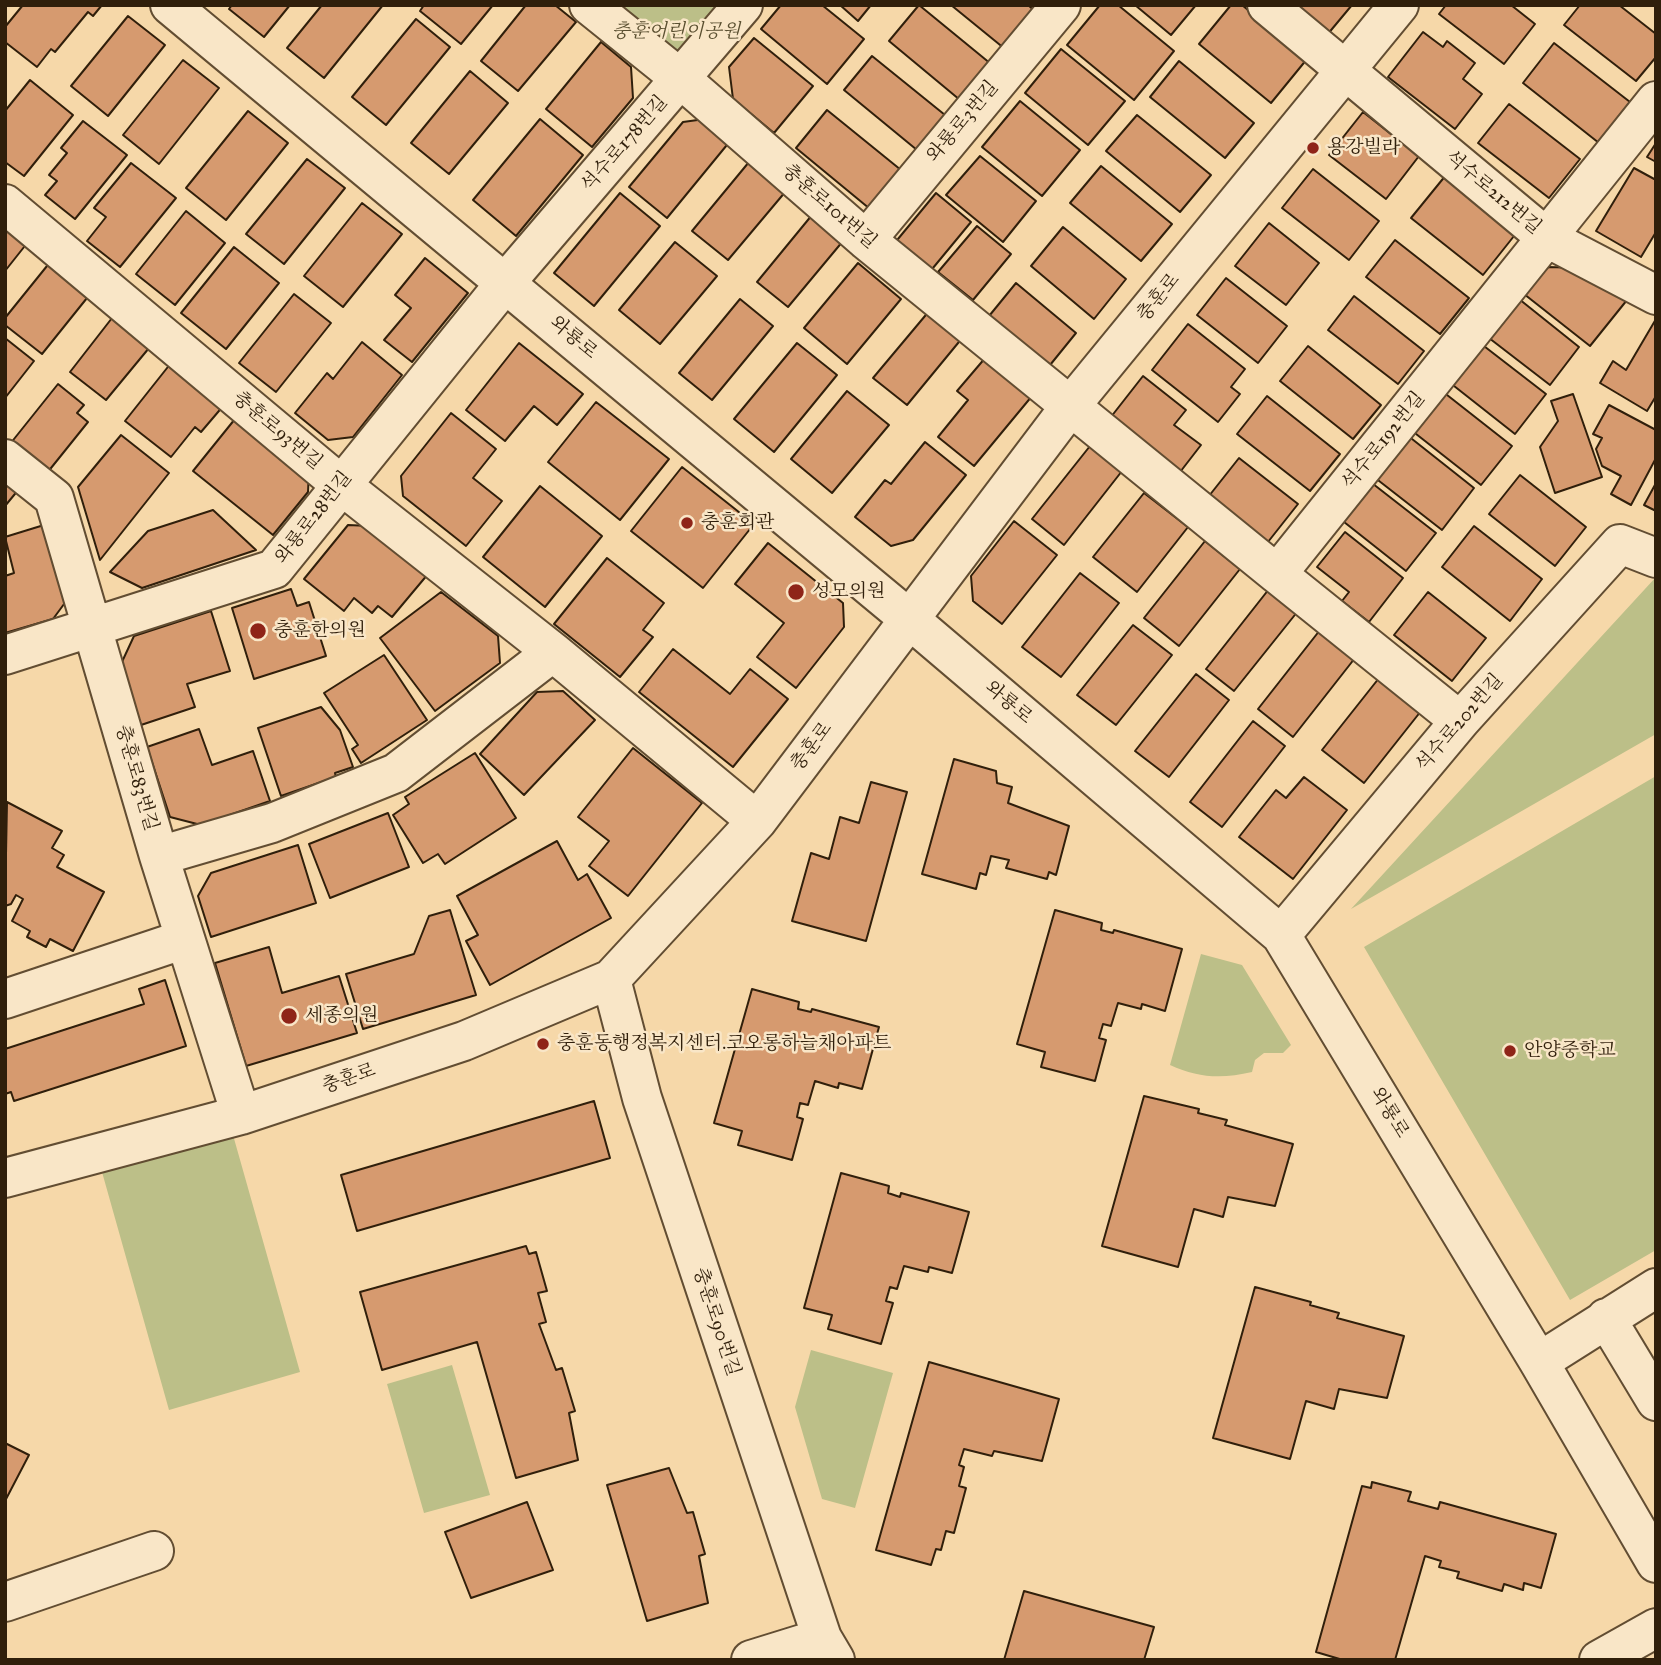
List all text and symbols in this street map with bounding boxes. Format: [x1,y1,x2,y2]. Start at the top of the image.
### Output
park label: 충훈어린이공원 [612,21,740,43]
street label: 와룡로3번길 [922,77,1004,167]
street label: 석수로178번길 [577,91,673,197]
place label: 용강빌라 [1327,137,1400,159]
marker: 용강빌라 [1305,140,1321,156]
street label: 석수로212번길 [1440,146,1546,240]
street label: 충훈로101번길 [777,160,881,254]
street label: 충훈로 [1133,269,1185,327]
street label: 와룡로 [545,312,601,364]
street label: 충훈로93번길 [228,387,326,475]
street label: 석수로192번길 [1338,388,1430,494]
street label: 와룡로28번길 [271,467,357,569]
place label: 충훈회관 [701,512,774,534]
marker: 충훈회관 [679,515,695,531]
place label: 성모의원 [812,581,885,603]
marker: 성모의원 [786,582,806,602]
place label: 충훈한의원 [274,620,366,642]
marker: 충훈한의원 [248,621,268,641]
street label: 석수로202번길 [1412,670,1508,776]
street label: 와룡로 [980,677,1036,729]
street label: 충훈로 [786,718,838,776]
street label: 충훈로83번길 [110,722,162,834]
place label: 세종의원 [305,1005,378,1027]
marker: 세종의원 [279,1006,299,1026]
place label: 충훈동행정복지센터.코오롱하늘채아파트 [557,1033,891,1055]
marker: 충훈동행정복지센터.코오롱하늘채아파트 [535,1036,551,1052]
place label: 안양중학교 [1524,1040,1616,1062]
marker: 안양중학교 [1502,1043,1518,1059]
street label: 충훈로 [319,1059,379,1099]
street label: 와룡로 [1365,1084,1413,1142]
street label: 충훈로90번길 [688,1265,744,1379]

